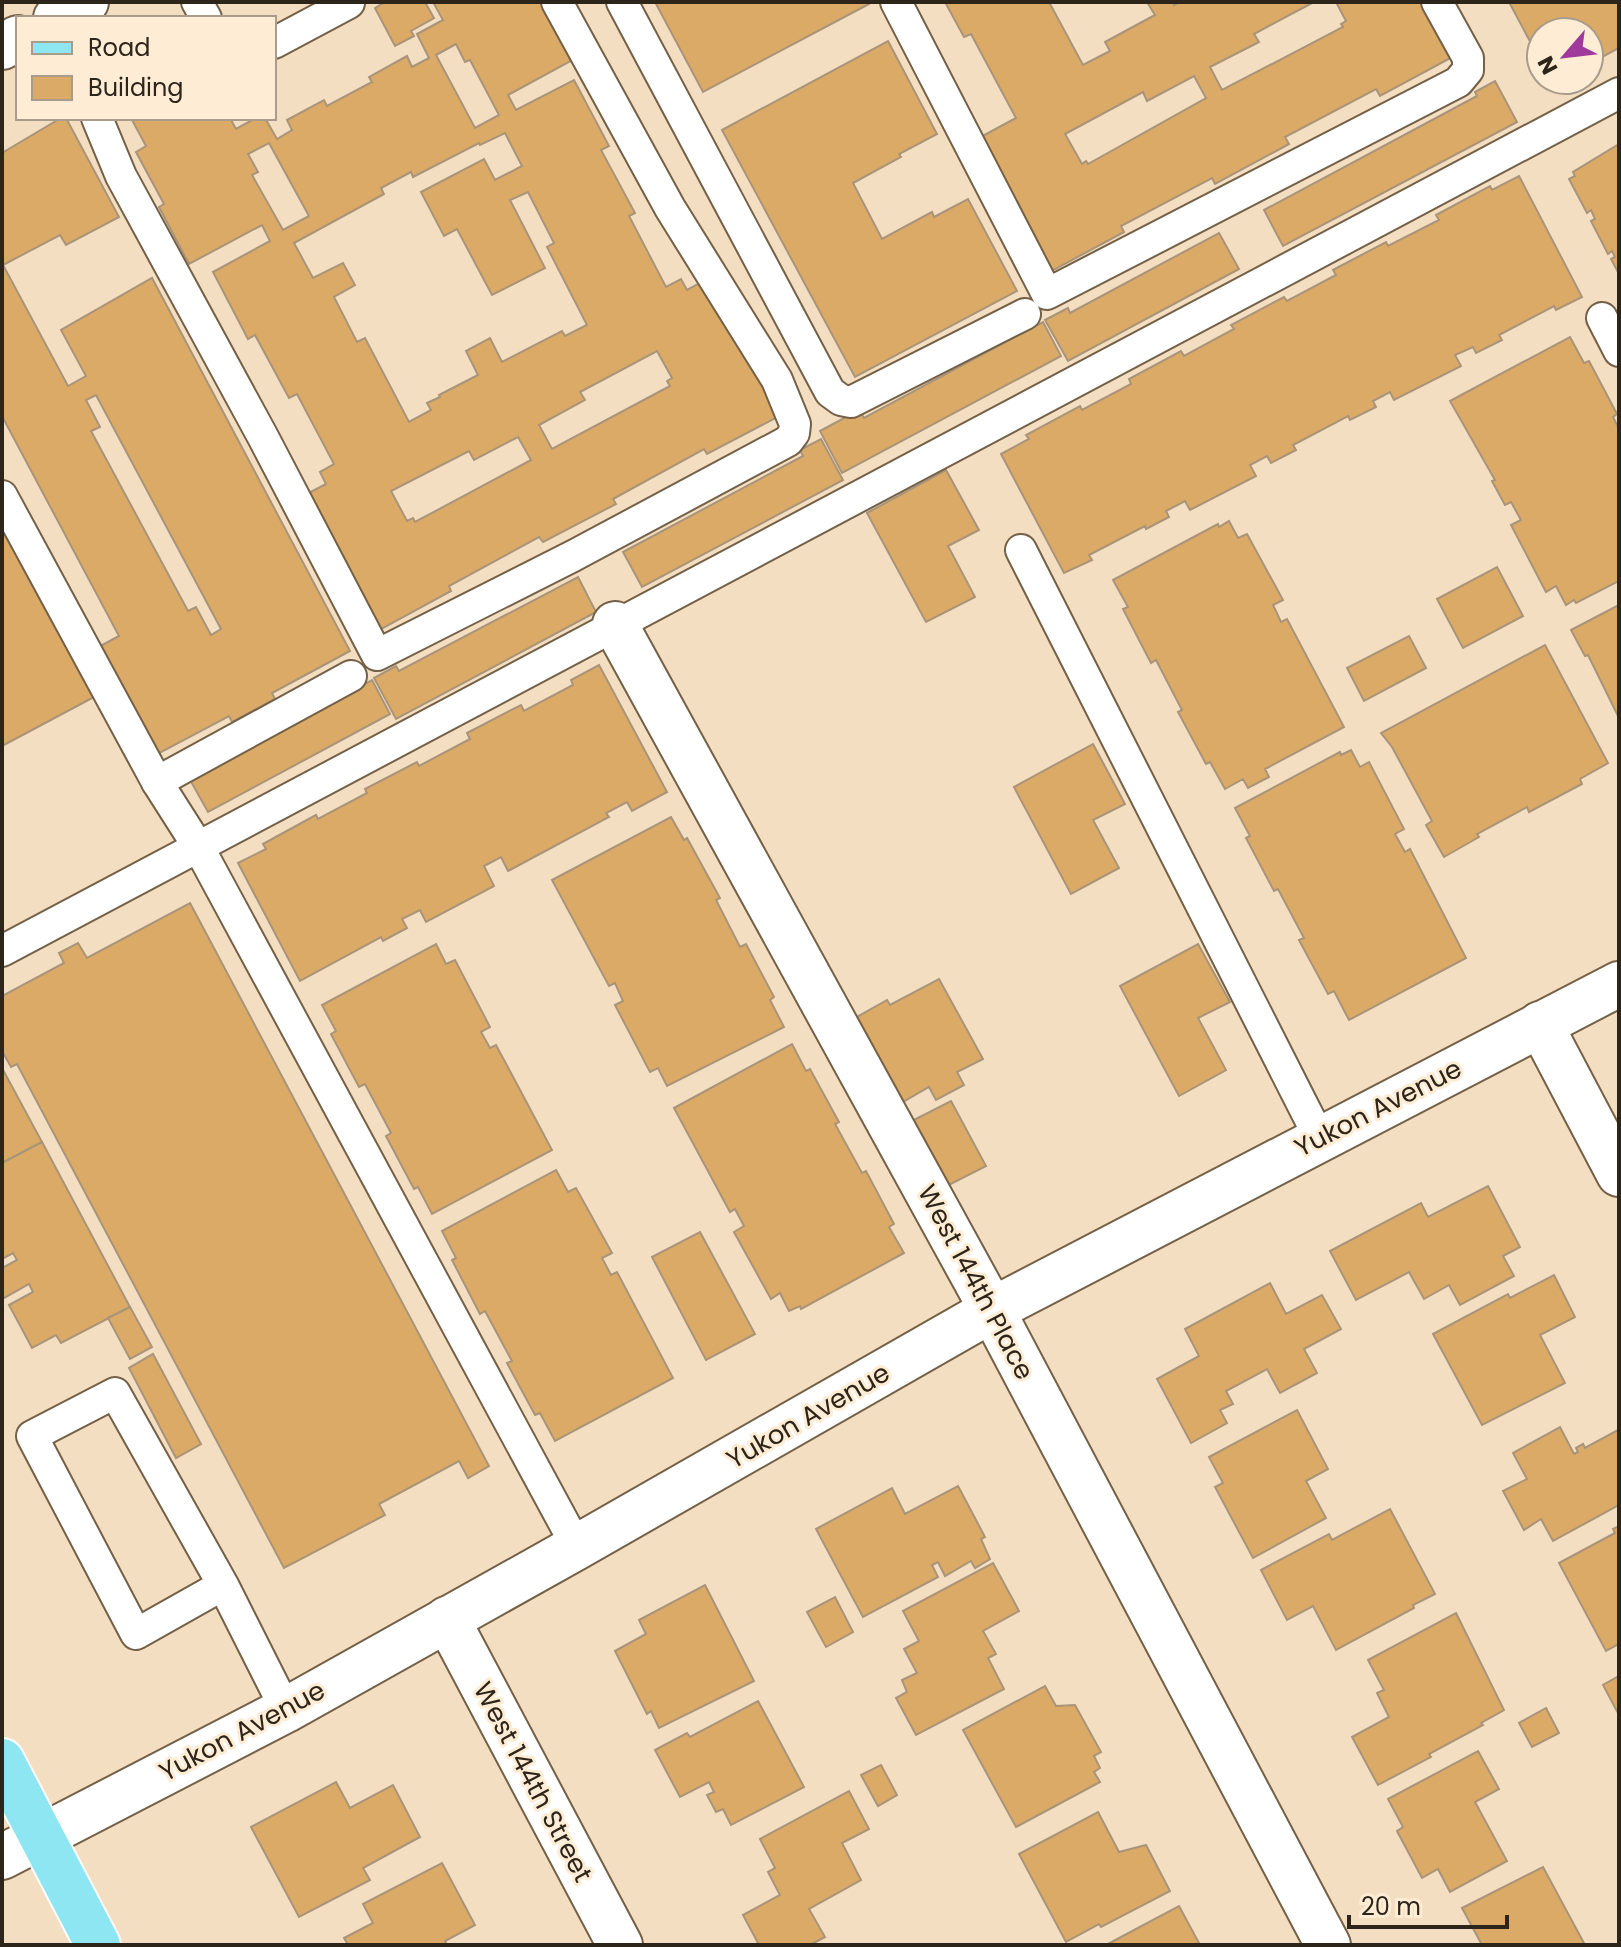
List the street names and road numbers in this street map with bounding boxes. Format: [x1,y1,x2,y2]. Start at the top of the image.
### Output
street label: Yukon Avenue [1288,1050,1468,1166]
street label: West 144th Place [909,1178,1043,1386]
street label: Yukon Avenue [720,1355,896,1477]
street label: Yukon Avenue [153,1672,331,1790]
street label: West 144th Street [465,1676,601,1888]

